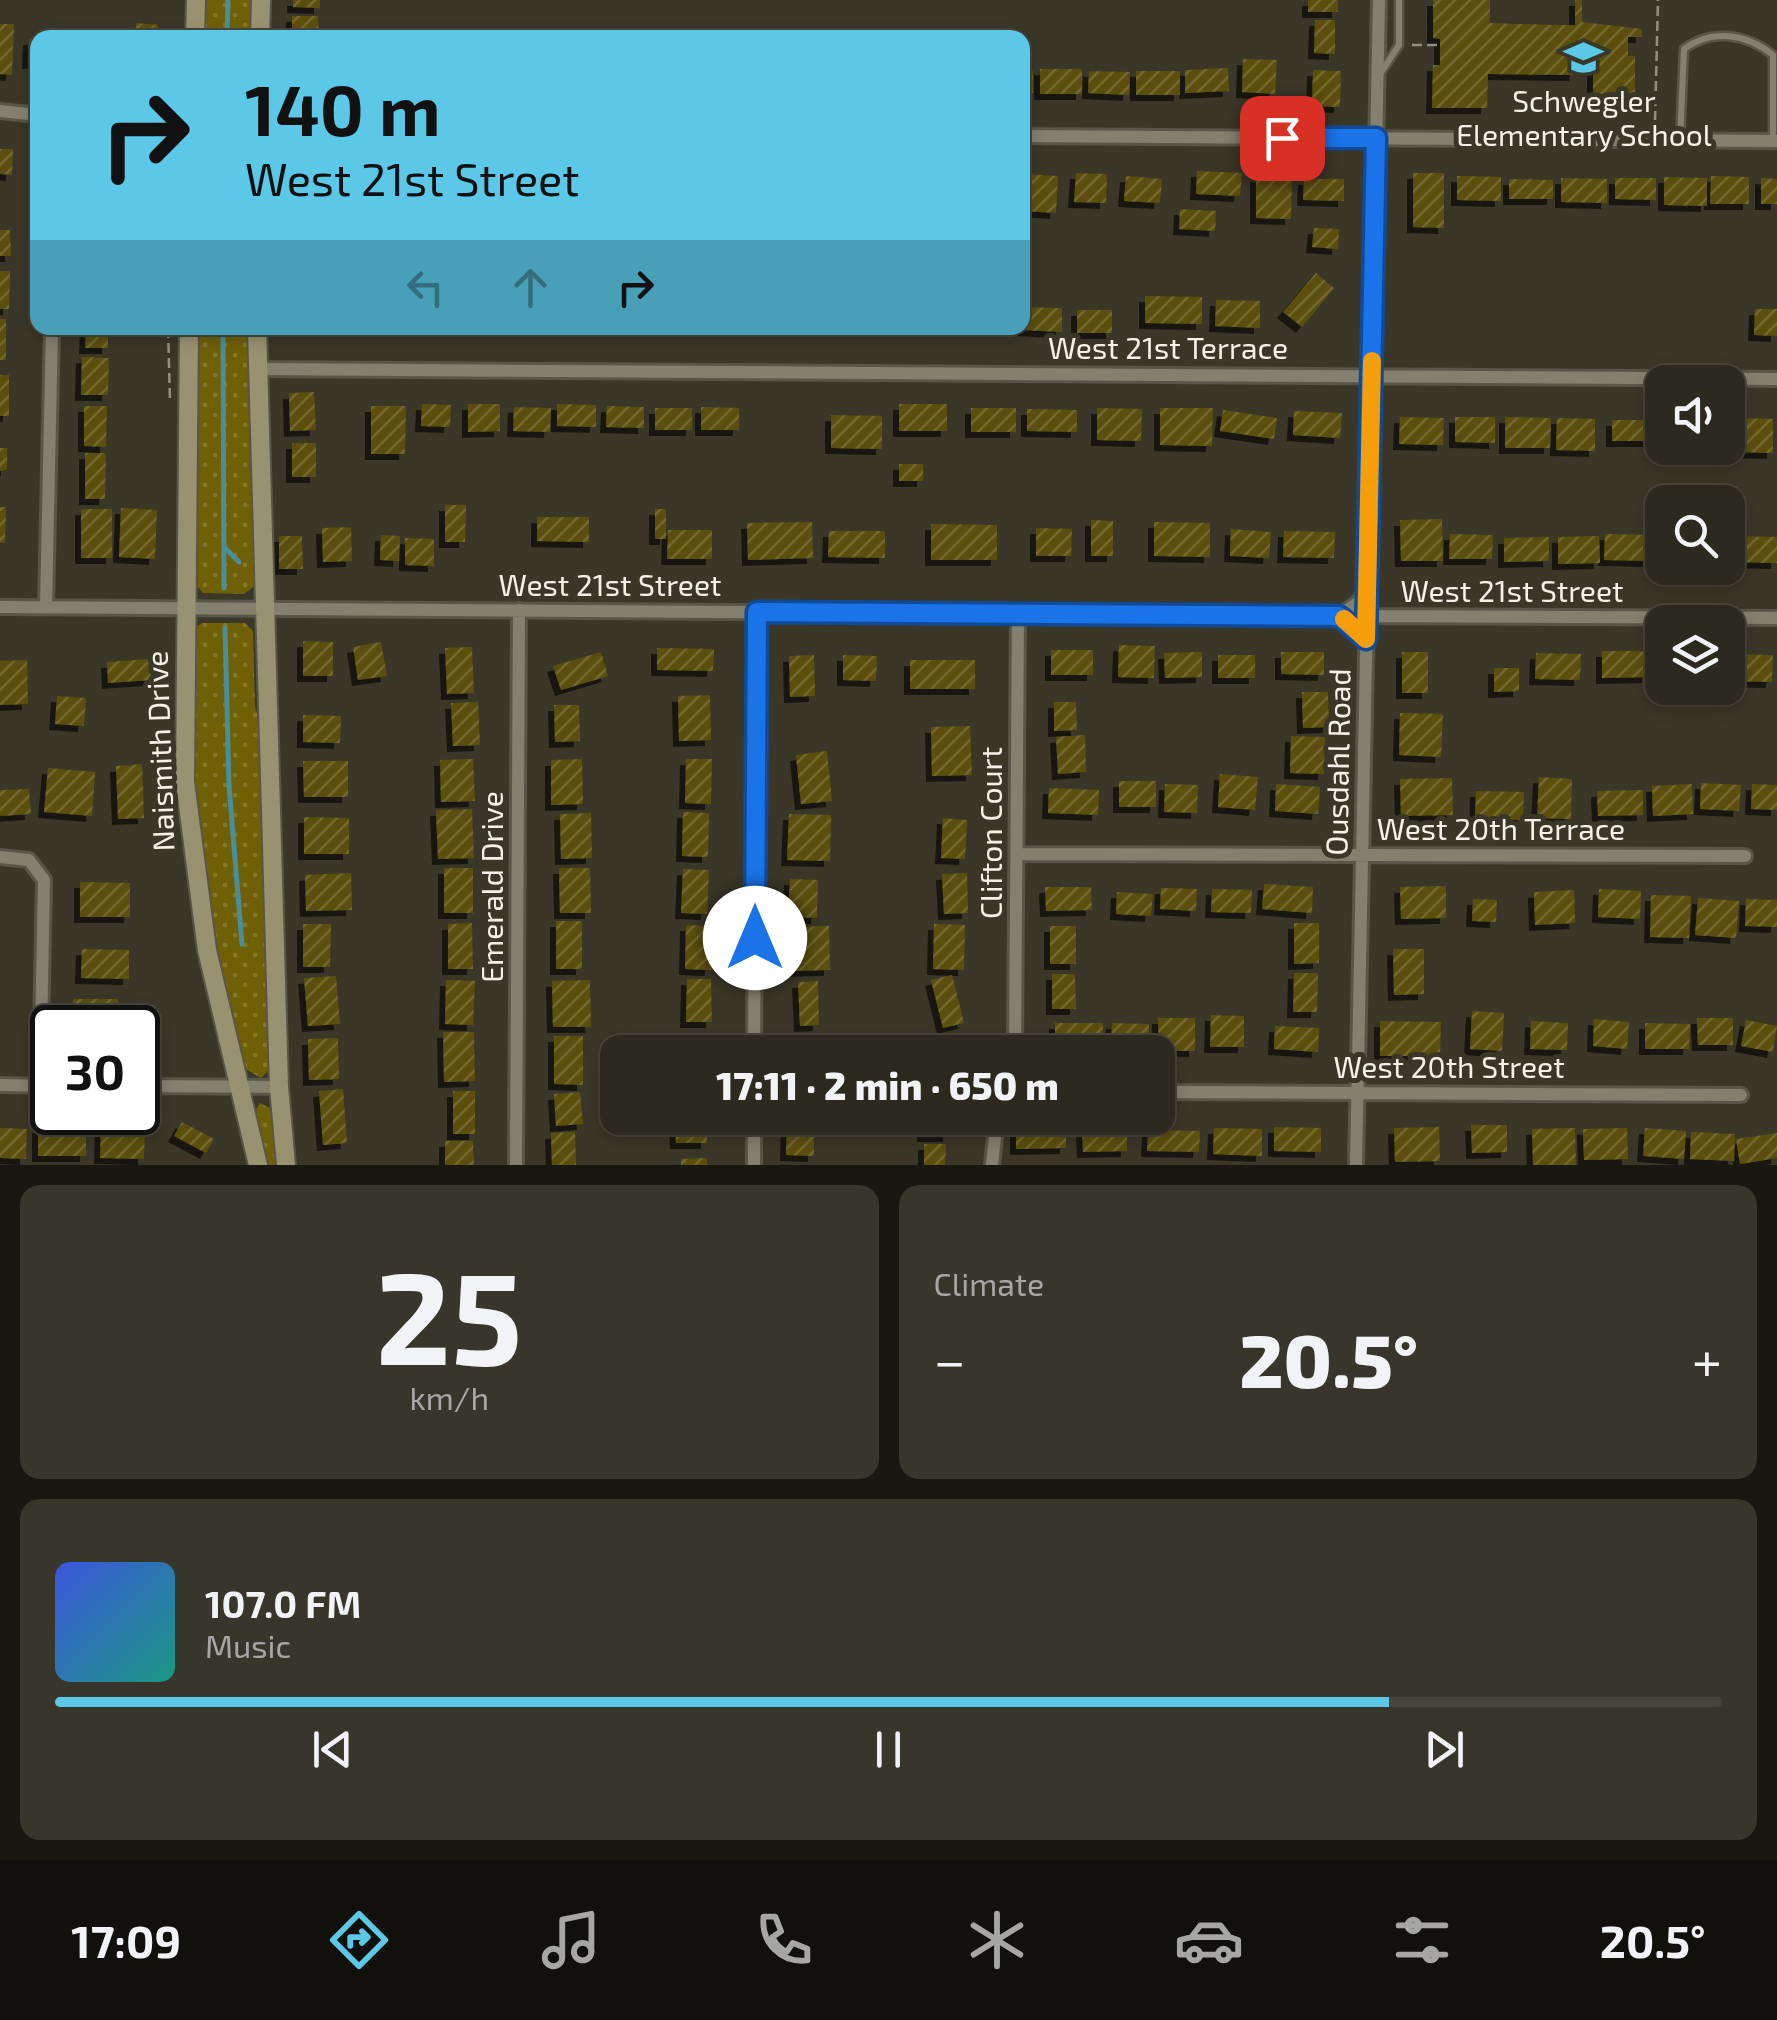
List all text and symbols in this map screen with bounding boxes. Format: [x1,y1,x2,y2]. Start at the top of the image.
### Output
school or university icon: Schwegler Elementary School [1563,37,1605,79]
text: 140 m [245,66,441,150]
icon: right [80,70,210,200]
place label: Schwegler Elementary School [1456,82,1712,152]
pin [1240,96,1325,181]
icon: arrive [1255,111,1310,166]
text: West 21st Street [245,151,579,205]
icon: left [398,260,453,315]
icon: ahead [503,260,558,315]
icon: right [608,260,663,315]
street label: West 21st Terrace [1048,329,1288,365]
map controls [1645,365,1745,705]
button: sound [1645,365,1745,465]
button: search [1645,485,1745,585]
street label: West 21st Street [499,566,721,602]
street label: West 21st Street [1401,572,1623,608]
button: layers [1645,605,1745,705]
street label: Naismith Drive [138,650,180,852]
street label: Ousdahl Road [1317,668,1357,856]
street label: Clifton Court [972,747,1008,919]
street label: Emerald Drive [473,791,509,983]
street label: West 20th Terrace [1377,810,1625,846]
position arrow [703,886,807,990]
speed limit sign: 30 [30,1005,160,1135]
street label: West 20th Street [1333,1048,1565,1084]
text: 17:11 · 2 min · 650 m [716,1062,1059,1108]
text: 25 [376,1235,523,1391]
text: Climate [934,1264,1044,1302]
text: 20.5° [1239,1313,1418,1403]
text: − [934,1326,966,1392]
text: + [1692,1326,1722,1392]
text: km/h [410,1378,489,1416]
text: 107.0 FM [205,1580,361,1626]
text: Music [205,1626,291,1664]
icon: previous [305,1722,360,1777]
icon: pause [861,1722,916,1777]
icon: next [1417,1722,1472,1777]
icon: directions [324,1905,394,1975]
icon: music [536,1905,606,1975]
icon: phone [749,1905,819,1975]
icon: climate [962,1905,1032,1975]
icon: car [1174,1905,1244,1975]
icon: filters [1387,1905,1457,1975]
text: 17:09 [71,1913,181,1967]
text: 20.5° [1600,1913,1706,1967]

